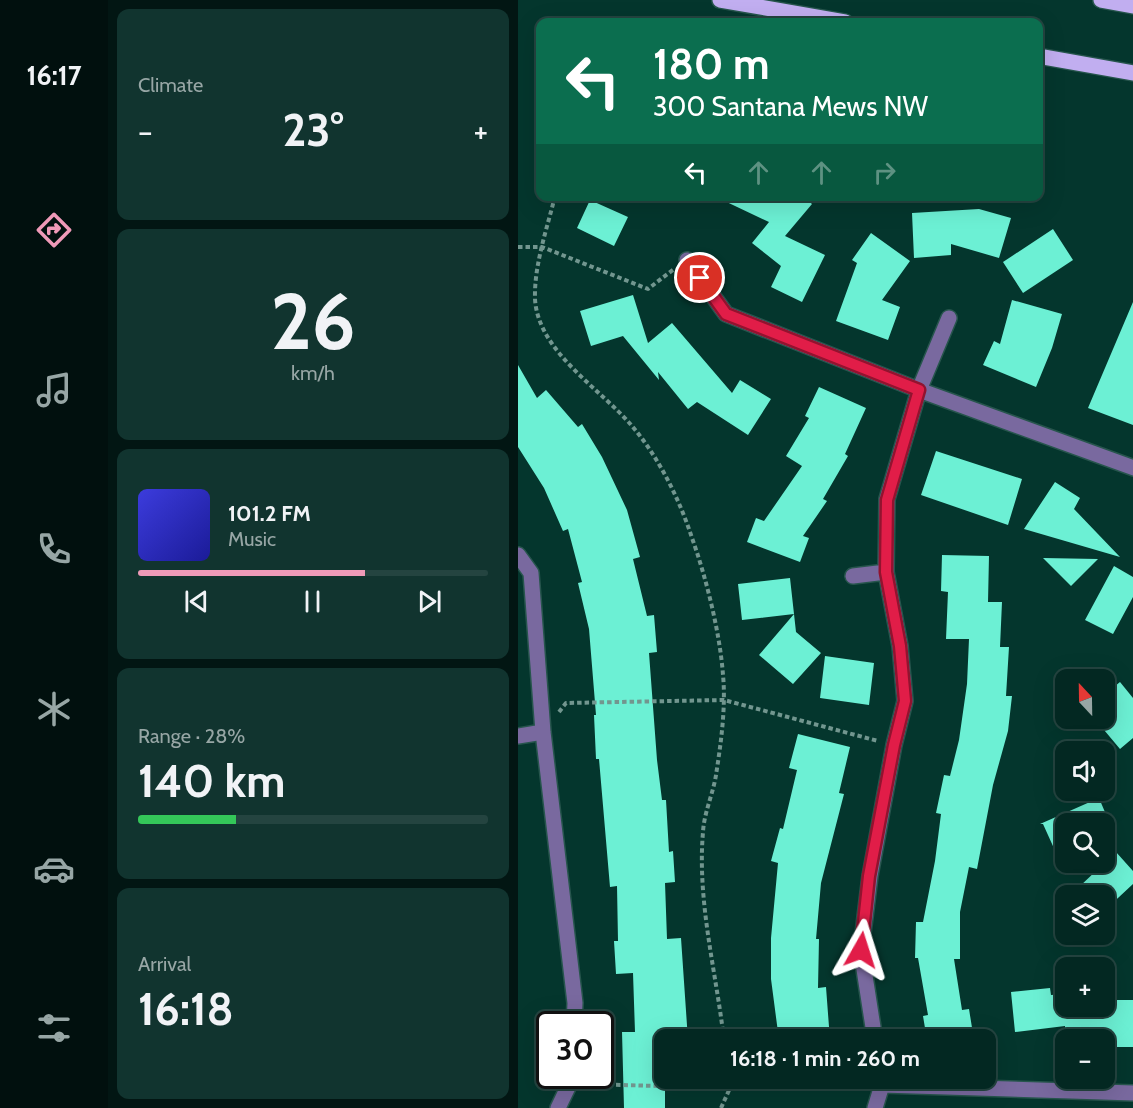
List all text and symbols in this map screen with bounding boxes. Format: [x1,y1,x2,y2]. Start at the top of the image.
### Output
text: 180 m [653,38,769,90]
icon: left [554,42,632,120]
text: 16:17 [27,59,81,92]
text: Climate [138,73,203,97]
text: 300 Santana Mews NW [653,90,928,123]
text: 23° [282,103,344,157]
text: − [138,111,153,151]
text: + [473,111,488,151]
icon: left [679,156,712,189]
icon: ahead [742,156,775,189]
icon: ahead [805,156,838,189]
icon: right [868,156,901,189]
icon: directions [33,209,75,251]
pin [674,252,725,303]
icon: arrive [683,261,716,294]
text: 26 [270,274,356,369]
text: km/h [291,361,335,385]
icon: music [33,369,75,411]
text: 101.2 FM [228,500,311,527]
text: Music [228,527,276,551]
icon: phone [33,528,75,570]
icon: previous [180,585,213,618]
icon: pause [296,585,329,618]
icon: next [413,585,446,618]
north arrow [1055,669,1115,729]
map controls [1055,669,1115,1089]
icon: climate [33,688,75,730]
text: Range · 28% [138,724,245,748]
button: sound [1055,741,1115,801]
text: 140 km [138,754,285,808]
button: search [1055,813,1115,873]
icon: car [33,848,75,890]
button: layers [1055,885,1115,945]
position arrow [829,918,893,982]
text: Arrival [138,952,191,976]
button: + [1055,957,1115,1017]
text: 16:18 [138,982,234,1036]
icon: filters [33,1007,75,1049]
speed limit sign: 30 [536,1011,614,1089]
button: − [1055,1029,1115,1089]
text: 16:18 · 1 min · 260 m [730,1045,920,1072]

